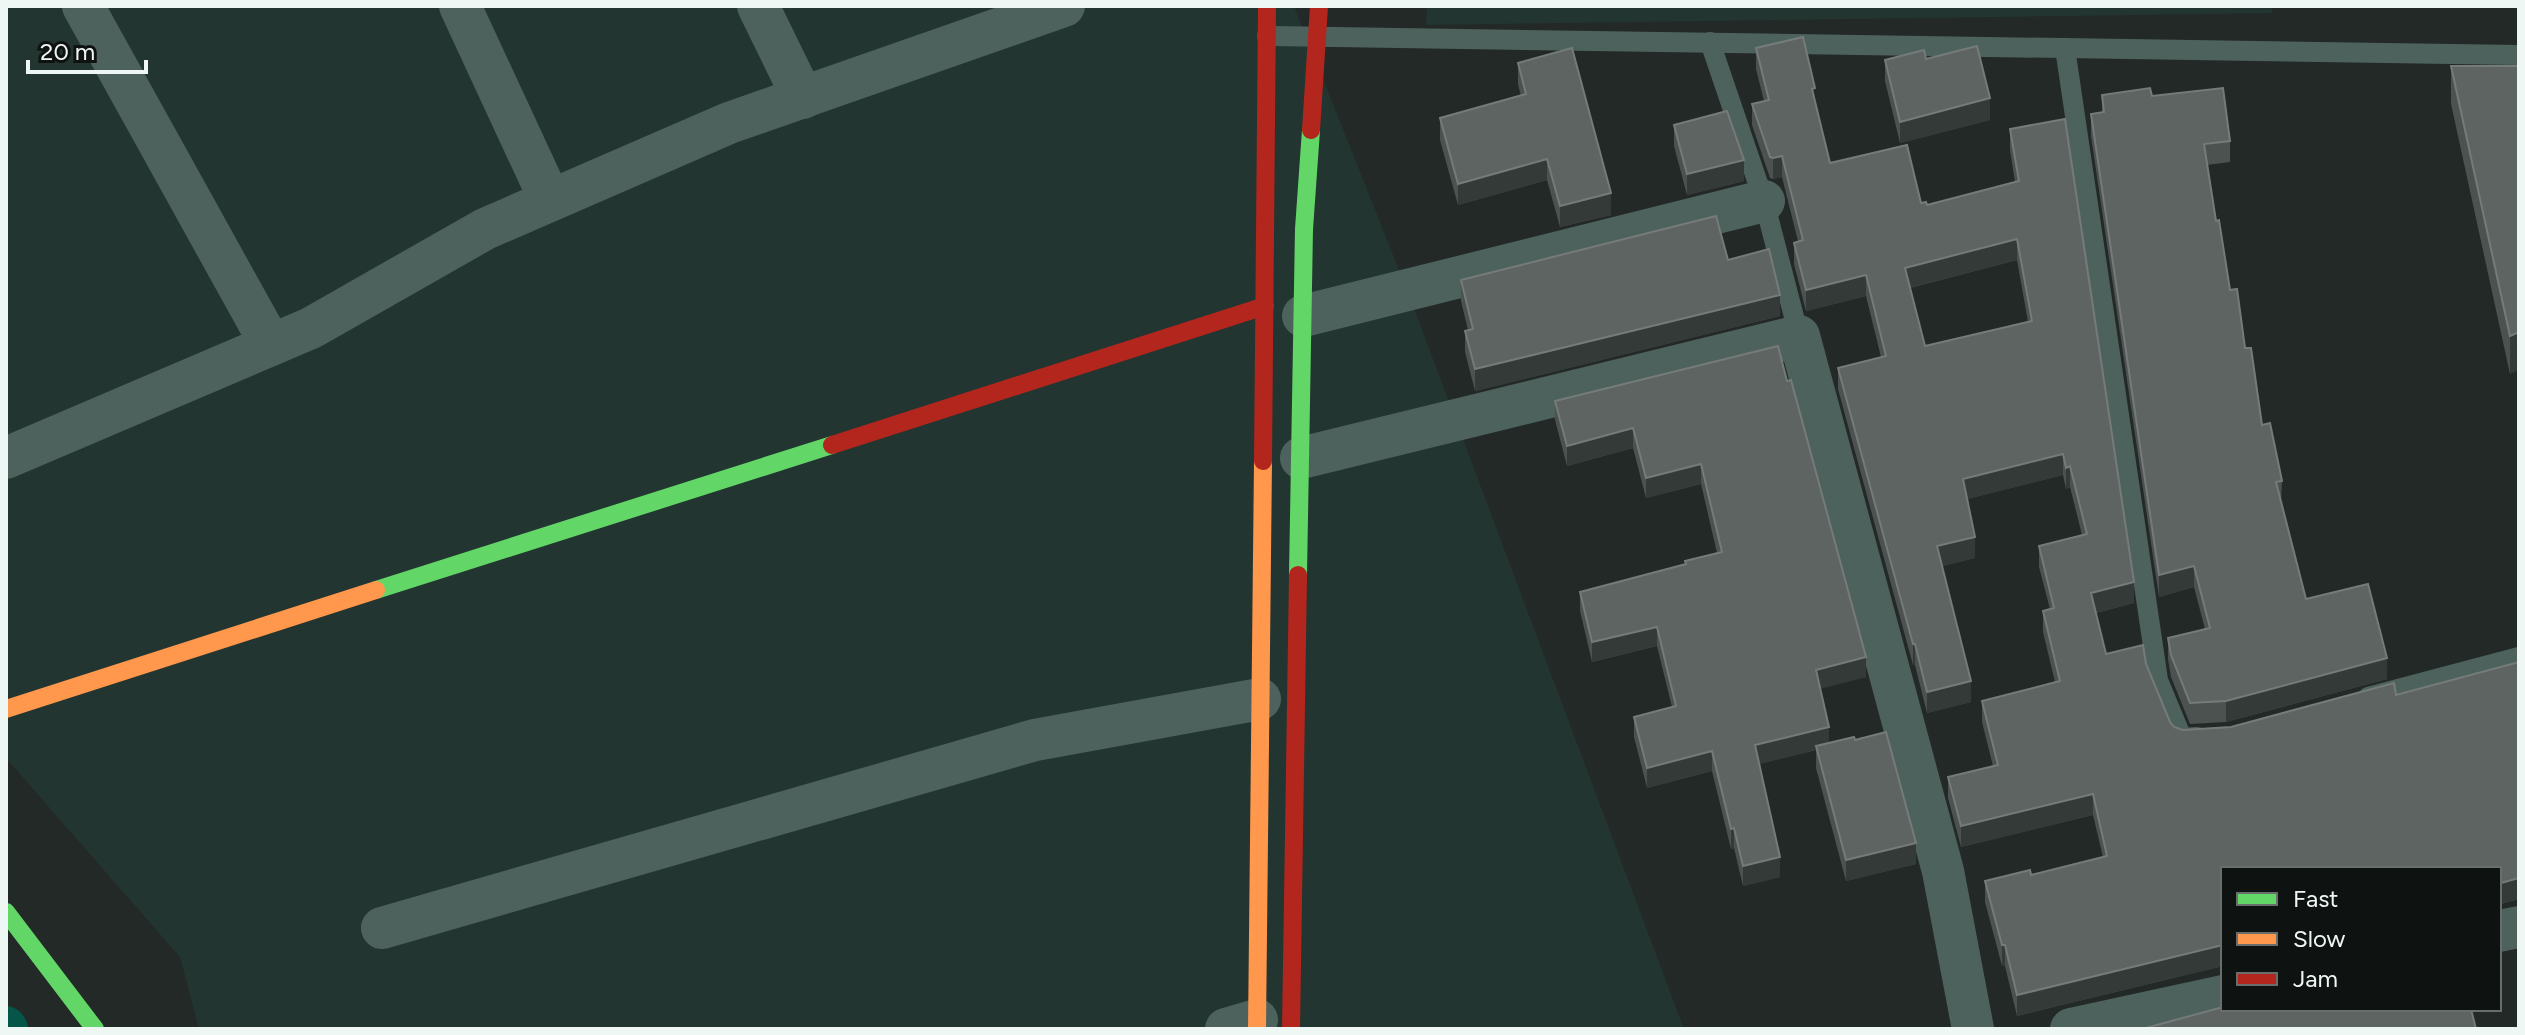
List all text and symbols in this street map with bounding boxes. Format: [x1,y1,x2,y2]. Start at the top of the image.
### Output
scale bar [28,24,146,74]
text: 20 m [40,37,95,66]
legend [2221,867,2501,1011]
text: Fast [2293,884,2338,913]
text: Slow [2293,924,2346,953]
text: Jam [2293,964,2338,993]

